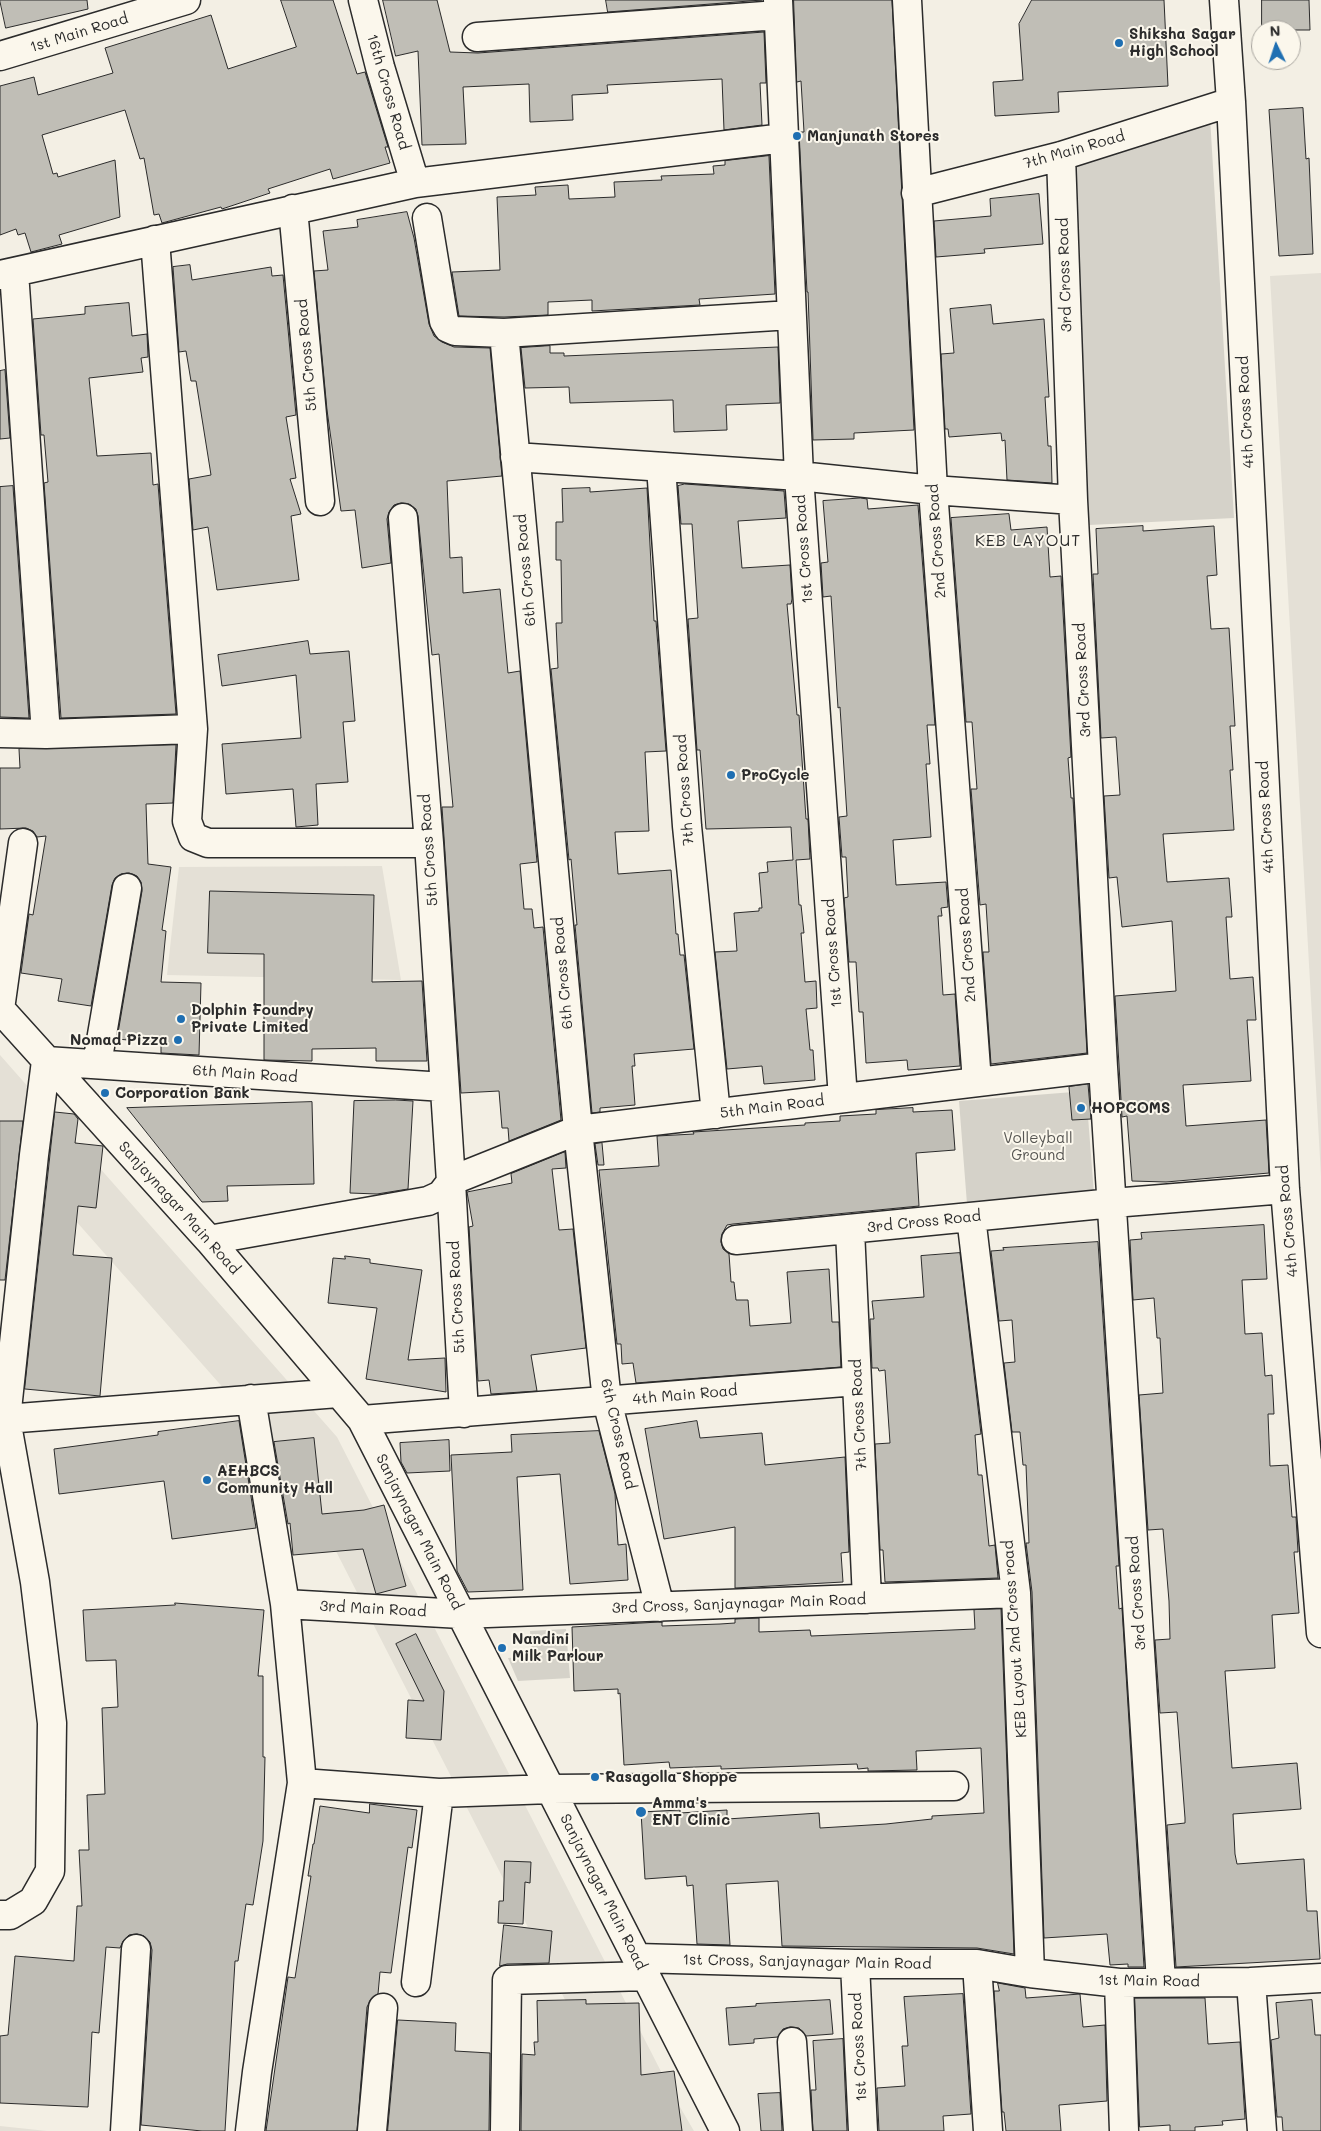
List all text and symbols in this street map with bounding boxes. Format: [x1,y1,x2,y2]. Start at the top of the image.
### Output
street label: 1st Main Road [28,10,130,56]
north arrow [1251,20,1301,70]
text: N [1269,21,1281,40]
place label: Shiksha Sagar High School [1129,25,1236,60]
street label: 16th Cross Road [363,32,413,152]
marker: Shiksha Sagar High School [1113,37,1125,49]
place label: Manjunath Stores [807,127,939,145]
street label: 7th Main Road [1021,127,1127,173]
marker: Manjunath Stores [791,130,803,142]
street label: 3rd Cross Road [1054,217,1076,333]
street label: 5th Cross Road [293,298,321,412]
street label: 4th Cross Road [1234,355,1258,469]
street label: 2nd Cross Road [924,483,950,599]
street label: 1st Cross Road [791,494,817,604]
street label: 6th Cross Road [512,513,540,627]
district label: KEB LAYOUT [974,531,1082,551]
street label: 3rd Cross Road [1071,622,1095,738]
street label: 7th Cross Road [672,733,698,847]
street label: 4th Cross Road [1254,760,1278,874]
place label: ProCycle [741,766,809,784]
marker: ProCycle [725,769,737,781]
street label: 5th Cross Road [416,793,442,907]
street label: 2nd Cross Road [954,887,980,1003]
street label: 1st Cross Road [820,898,846,1008]
street label: 6th Cross Road [549,916,577,1030]
place label: Dolphin Foundry Private Limited [191,1001,314,1036]
marker: Dolphin Foundry Private Limited [175,1013,187,1025]
place label: Nomad Pizza [70,1031,168,1049]
marker: Nomad Pizza [172,1034,184,1046]
street label: 6th Main Road [192,1061,298,1087]
place label: Corporation Bank [115,1084,249,1102]
marker: Corporation Bank [99,1087,111,1099]
street label: 5th Main Road [719,1092,825,1122]
place label: HOPCOMS [1091,1099,1170,1117]
marker: HOPCOMS [1075,1102,1087,1114]
park label: Volleyball Ground [1003,1129,1073,1164]
street label: Sanjaynagar Main Road [115,1138,243,1278]
street label: 4th Cross Road [1274,1164,1302,1278]
street label: 3rd Cross Road [866,1207,982,1237]
street label: 5th Cross Road [445,1240,469,1354]
street label: 7th Cross Road [847,1359,871,1471]
street label: 6th Cross Road [597,1377,639,1491]
street label: 4th Main Road [632,1381,738,1409]
street label: Sanjaynagar Main Road [372,1451,466,1613]
place label: AEHBCS Community Hall [217,1462,333,1497]
marker: AEHBCS Community Hall [201,1474,213,1486]
street label: 3rd Cross Road [1124,1535,1150,1651]
street label: KEB Layout 2nd Cross road [999,1540,1031,1738]
street label: 3rd Cross, Sanjaynagar Main Road [612,1591,866,1617]
street label: 3rd Main Road [319,1597,427,1621]
place label: Nandini Milk Parlour [512,1630,604,1665]
marker: Nandini Milk Parlour [496,1642,508,1654]
place label: Rasagolla Shoppe [605,1768,737,1786]
marker: Rasagolla Shoppe [589,1771,601,1783]
place label: Amma's ENT Clinic [652,1794,730,1829]
marker: Amma's ENT Clinic [634,1805,648,1819]
street label: Sanjaynagar Main Road [556,1811,650,1973]
street label: 1st Cross, Sanjaynagar Main Road [682,1951,932,1973]
street label: 1st Main Road [1098,1971,1200,1991]
street label: 1st Cross Road [847,1992,871,2102]

